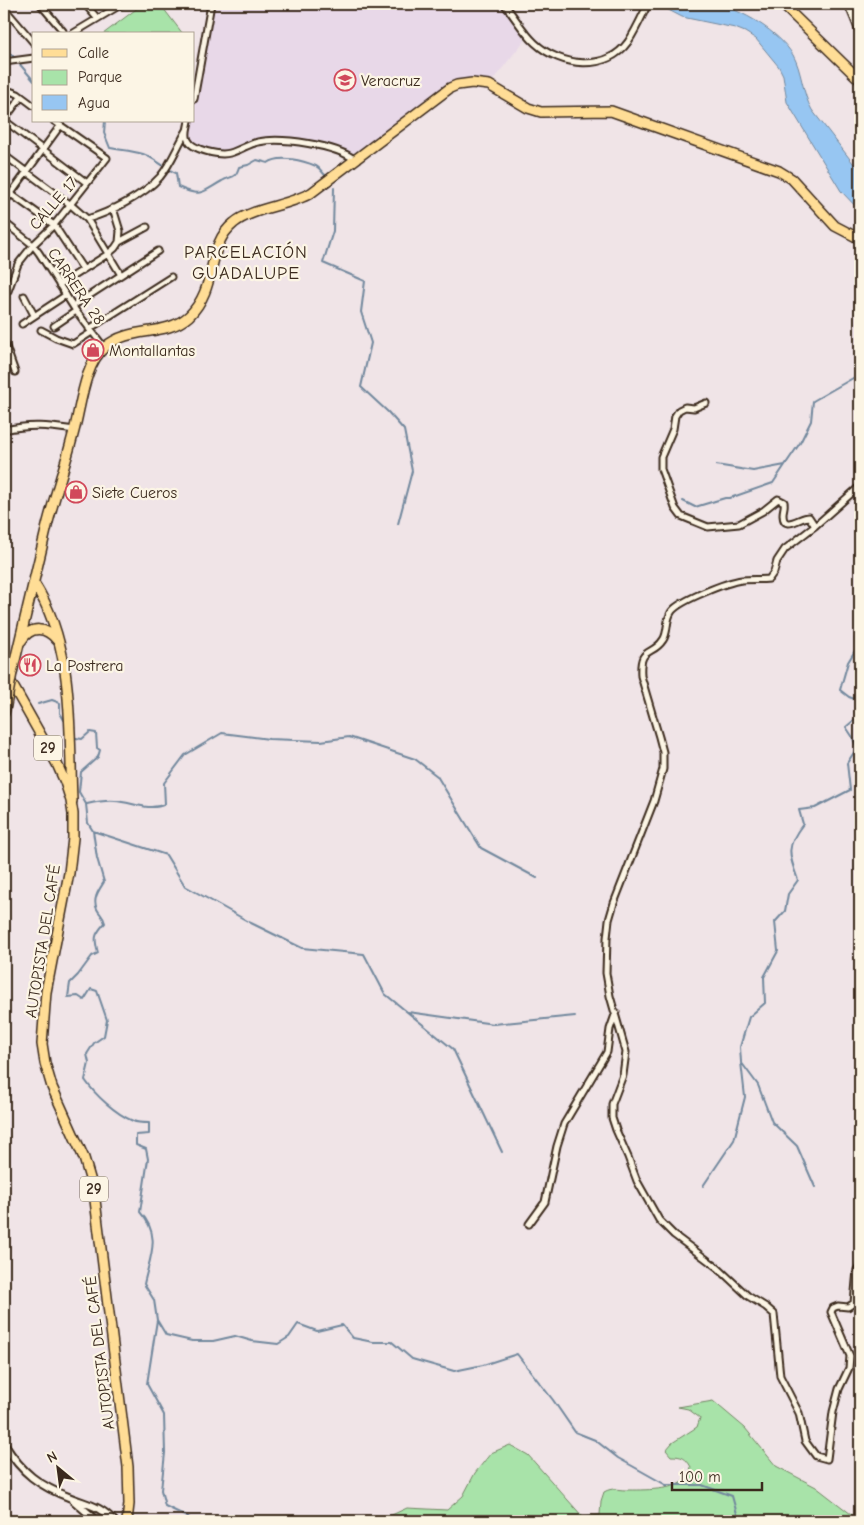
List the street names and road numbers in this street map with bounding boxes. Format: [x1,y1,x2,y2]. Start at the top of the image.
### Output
street label: CALLE 17 [26,173,82,234]
street label: CARRERA 28 [44,245,108,328]
road number: 29 [34,736,62,760]
street label: AUTOPISTA DEL CAFÉ [21,863,64,1019]
road number: 29 [80,1176,108,1202]
street label: AUTOPISTA DEL CAFÉ [81,1275,118,1431]

